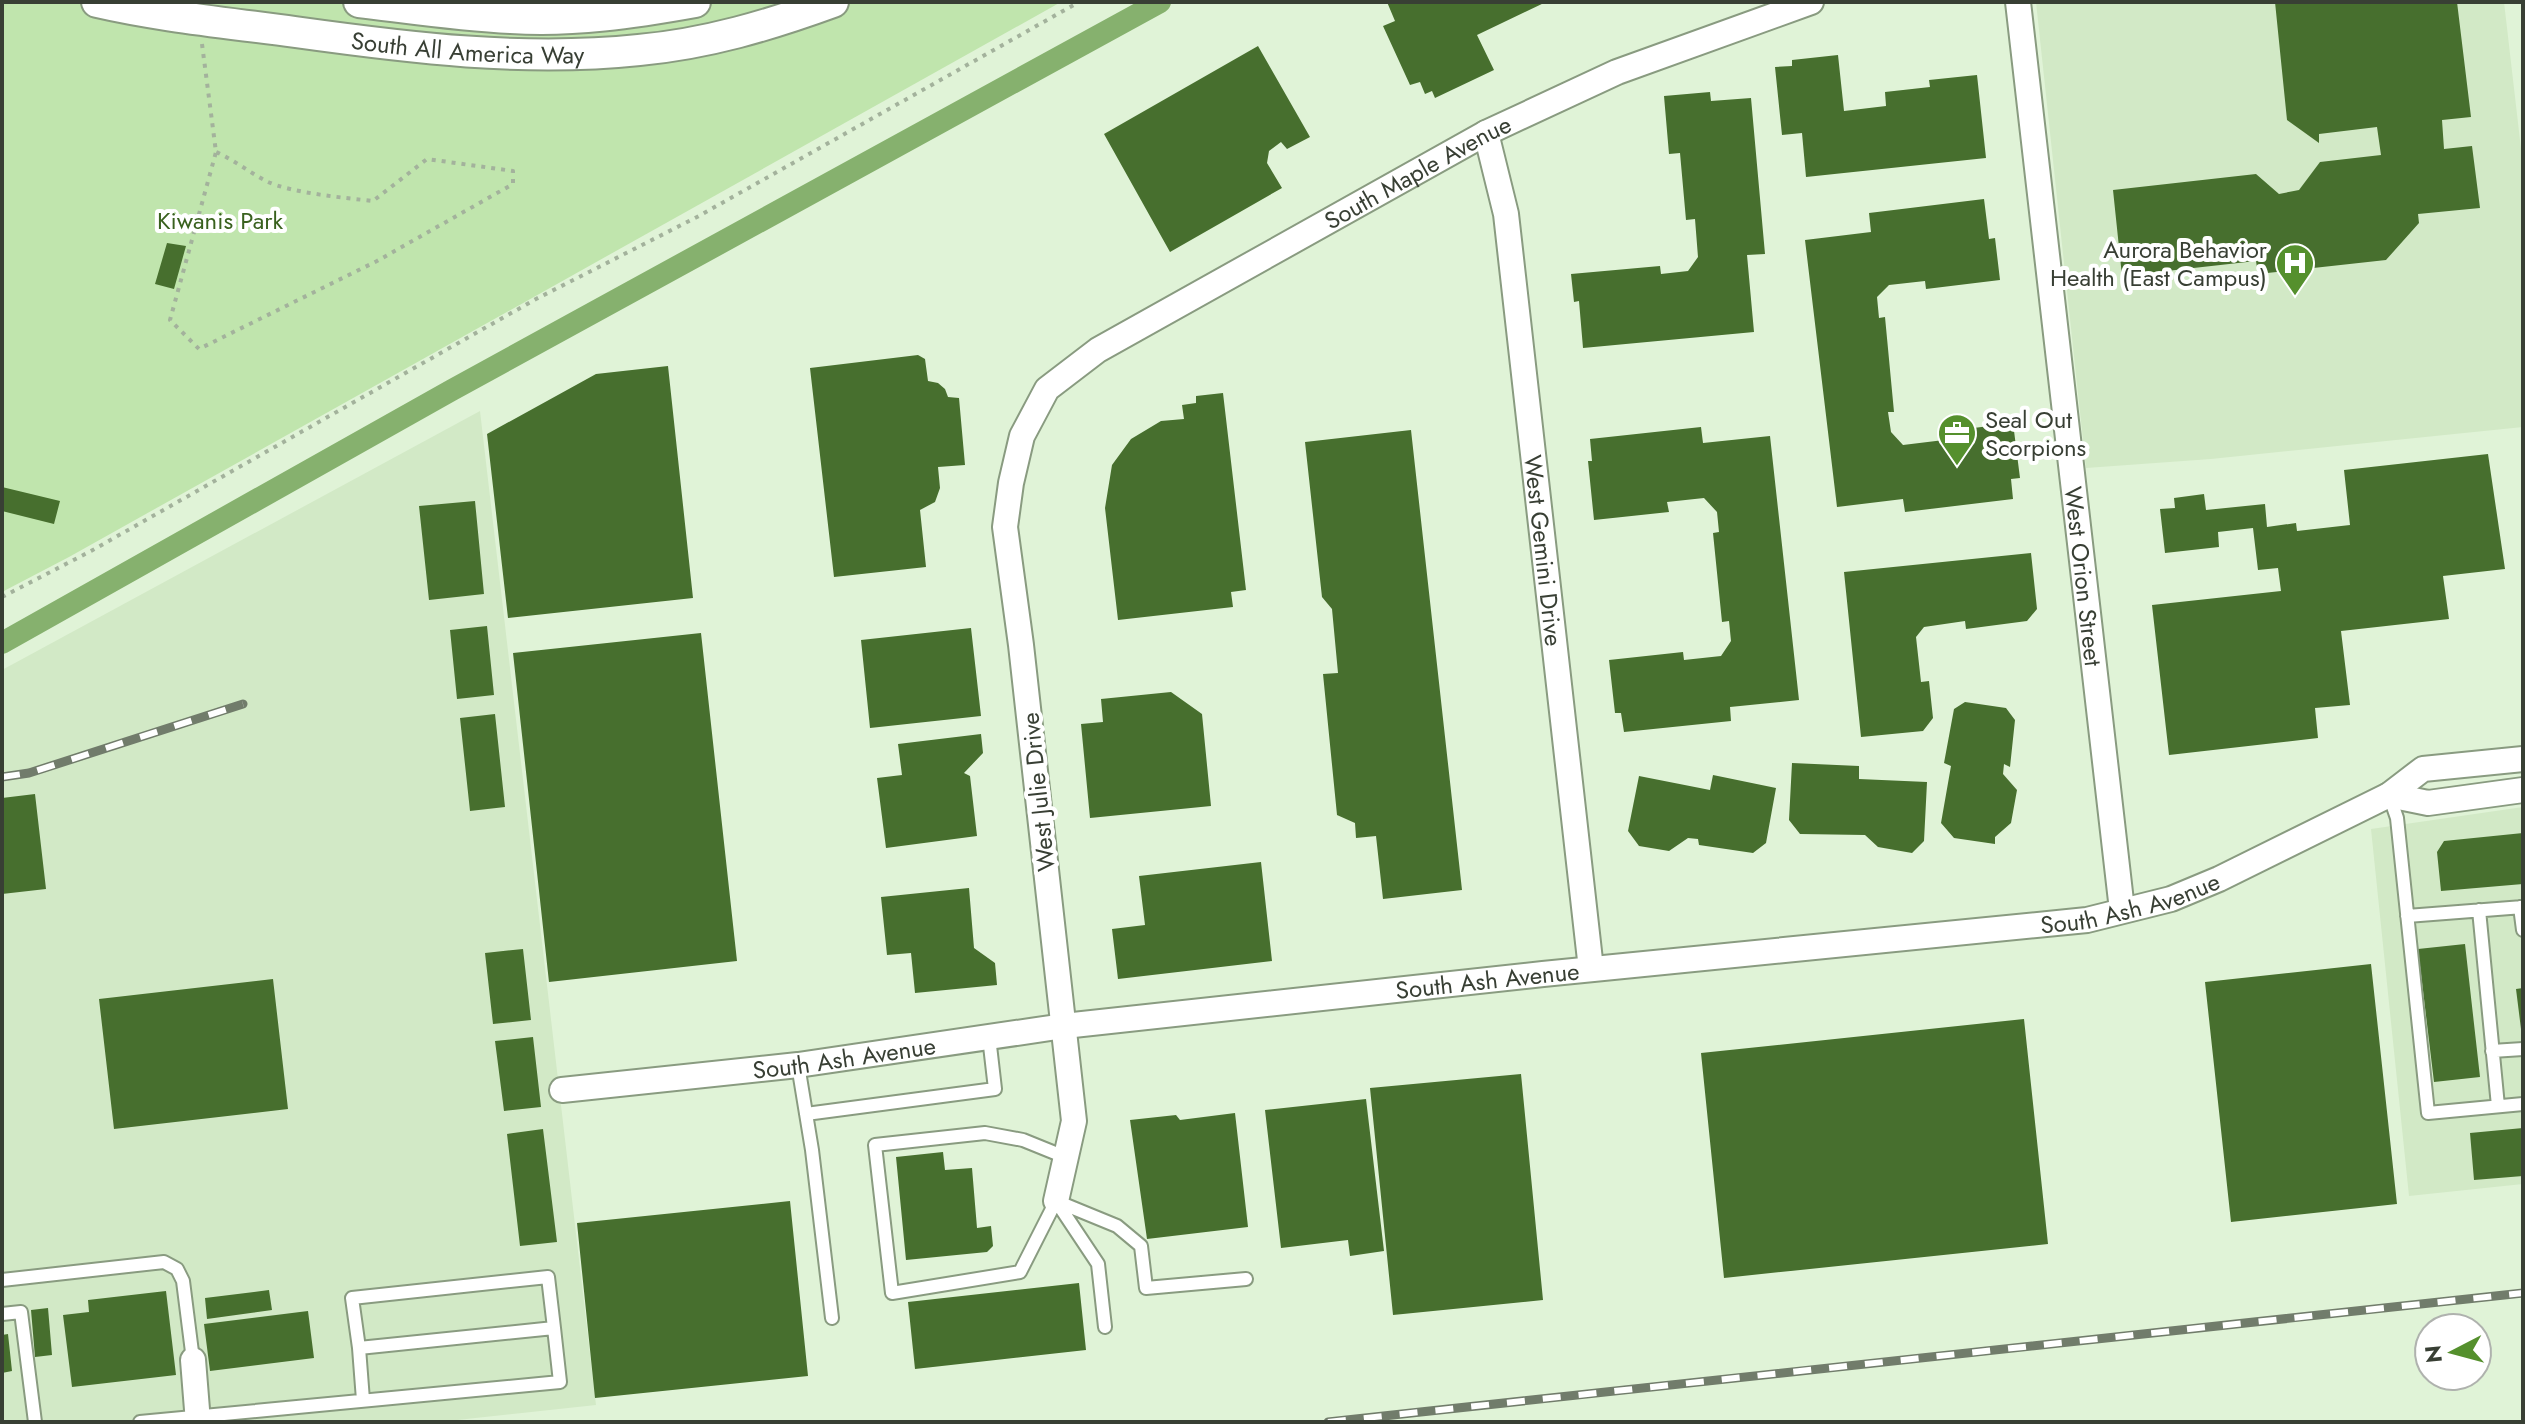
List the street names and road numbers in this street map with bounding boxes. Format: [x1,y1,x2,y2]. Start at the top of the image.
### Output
street label: South All America Way [349,22,585,72]
street label: South Maple Avenue [1318,106,1517,238]
street label: West Gemini Drive [1516,453,1572,648]
street label: West Orion Street [2056,485,2111,668]
street label: West Julie Drive [1012,711,1064,873]
street label: South Ash Avenue [2039,863,2225,942]
street label: South Ash Avenue [1394,953,1581,1007]
street label: South Ash Avenue [751,1028,938,1087]

